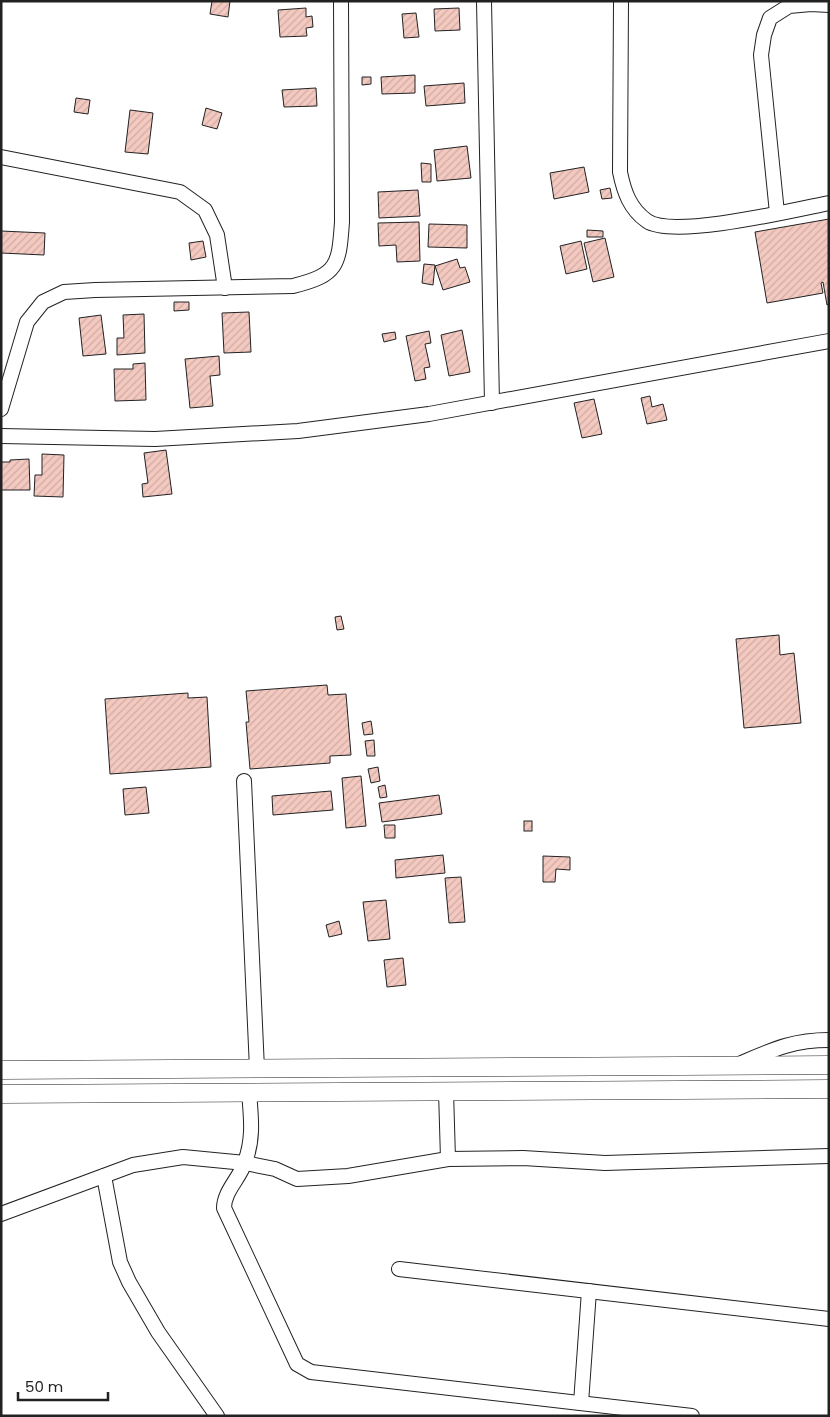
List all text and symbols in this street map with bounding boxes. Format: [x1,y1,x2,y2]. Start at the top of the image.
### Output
scale bar [18,1370,108,1402]
text: 50 m [25,1376,63,1397]

